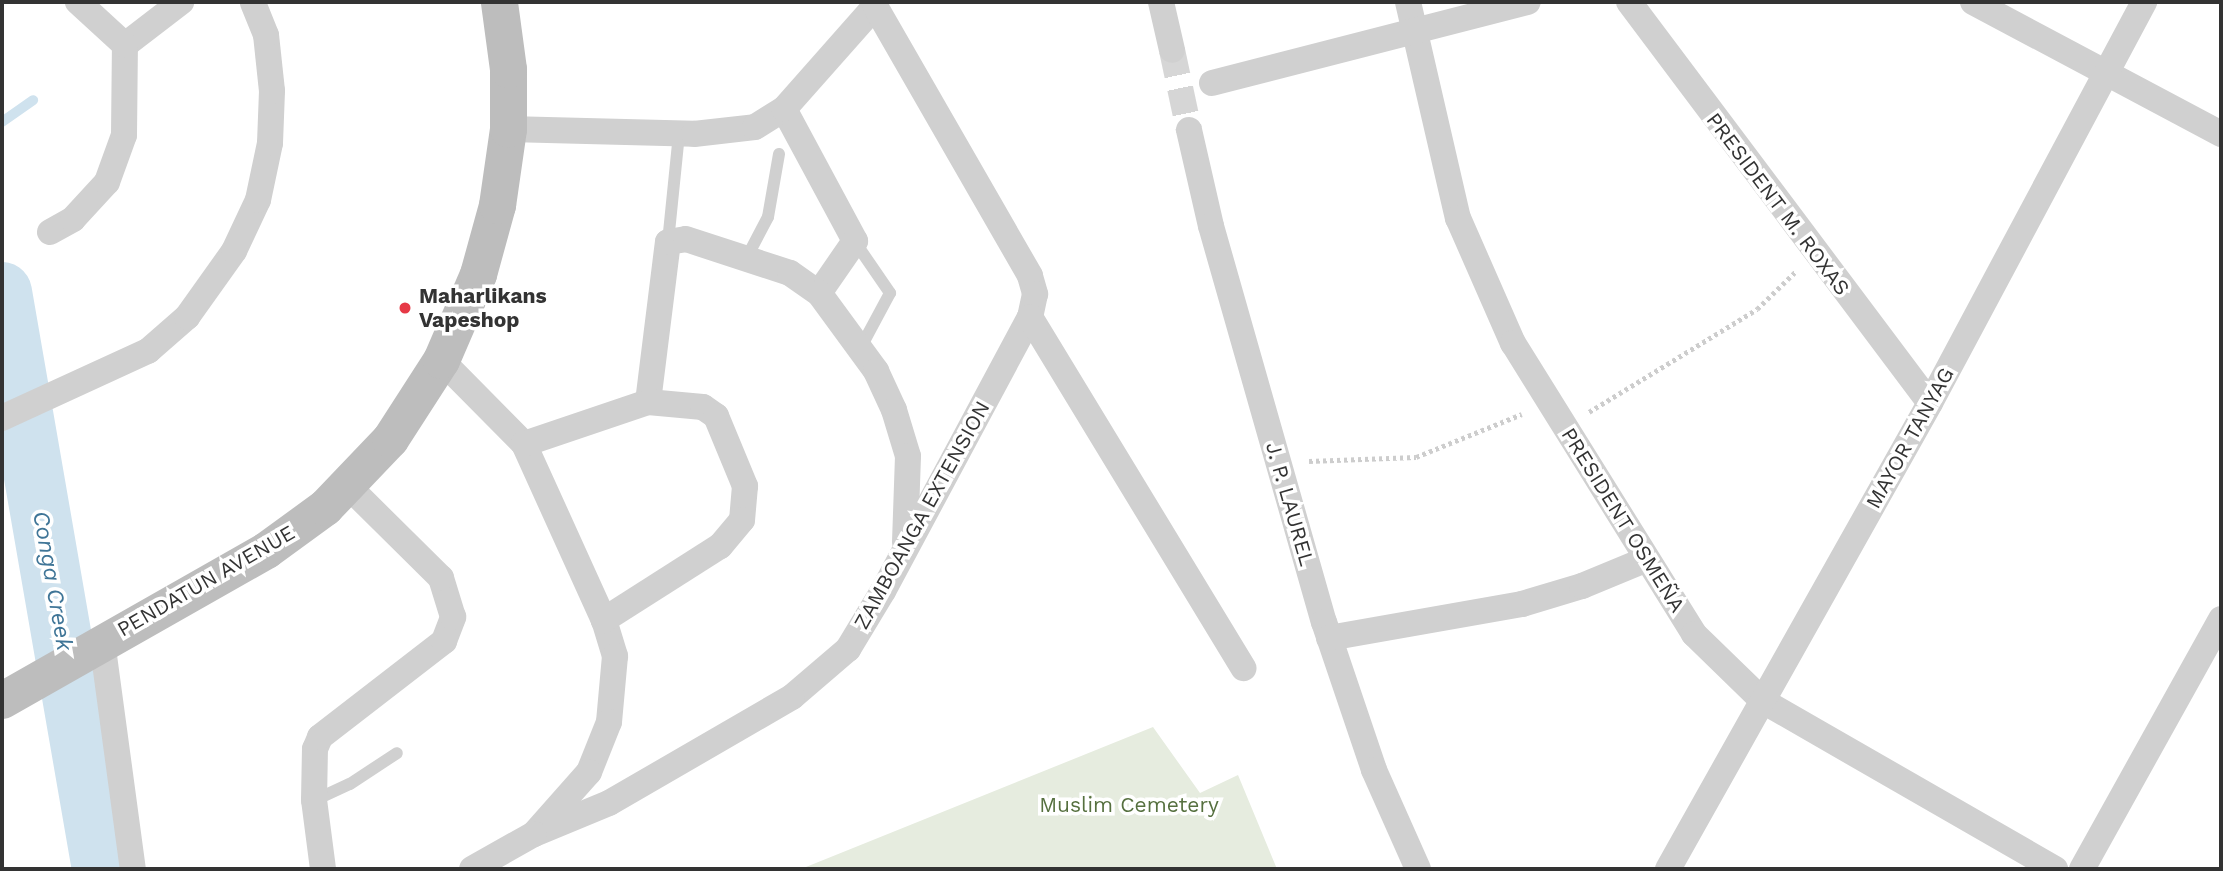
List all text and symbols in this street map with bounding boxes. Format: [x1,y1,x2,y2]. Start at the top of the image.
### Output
street label: PRESIDENT M. ROXAS [1701,107,1855,301]
place label: Maharlikans Vapeshop [419,283,547,333]
marker: Maharlikans Vapeshop [397,300,413,316]
street label: MAYOR TANYAG [1861,363,1959,513]
street label: ZAMBOANGA EXTENSION [848,396,996,634]
street label: PRESIDENT OSMEÑA [1556,423,1690,617]
street label: J. P. LAUREL [1260,439,1320,569]
water label: Conga Creek [26,509,78,653]
street label: PENDATUN AVENUE [112,520,300,642]
park label: Muslim Cemetery [1039,792,1219,818]

